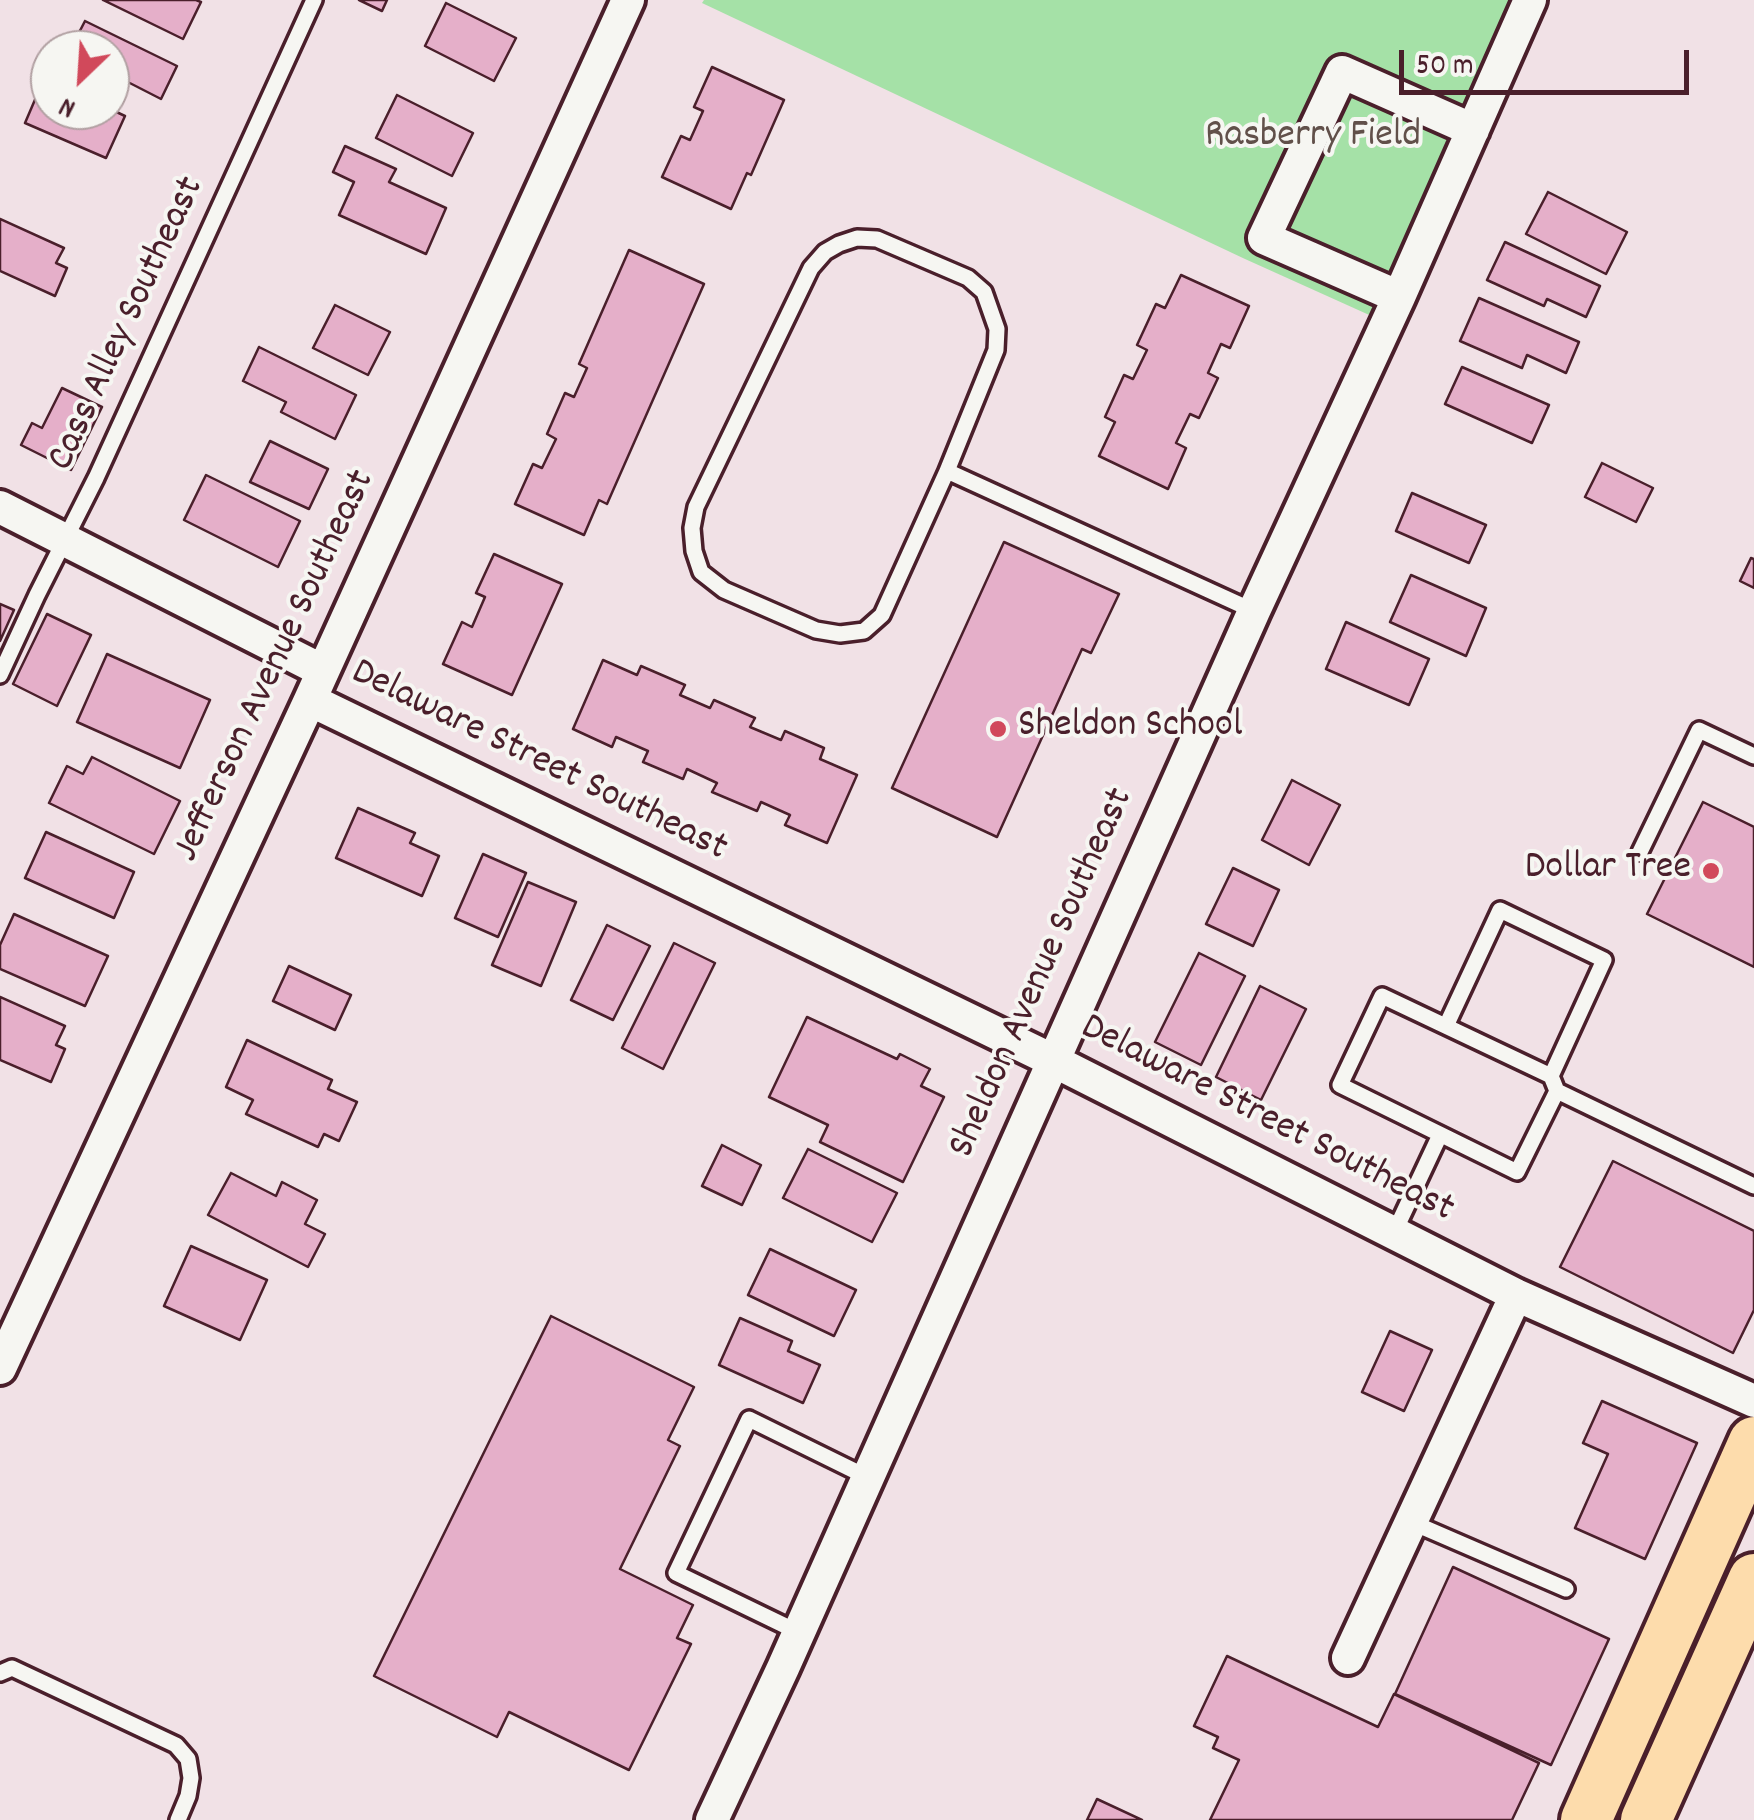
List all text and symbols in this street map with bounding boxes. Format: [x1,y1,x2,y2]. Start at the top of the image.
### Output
north arrow [30,30,130,130]
scale bar [1404,30,1694,92]
text: 50 m [1416,46,1474,89]
text: N [53,84,83,126]
park label: Rasberry Field [1205,115,1421,163]
street label: Cass Alley Southeast [40,170,218,480]
street label: Jefferson Avenue Southeast [165,464,389,870]
street label: Delaware Street Southeast [342,651,734,875]
place label: Sheldon School [1018,705,1242,753]
marker: Sheldon School [987,718,1009,740]
street label: Sheldon Avenue Southeast [941,782,1147,1166]
place label: Dollar Tree [1525,847,1691,895]
marker: Dollar Tree [1700,860,1722,882]
street label: Delaware Street Southeast [1071,1006,1461,1236]

